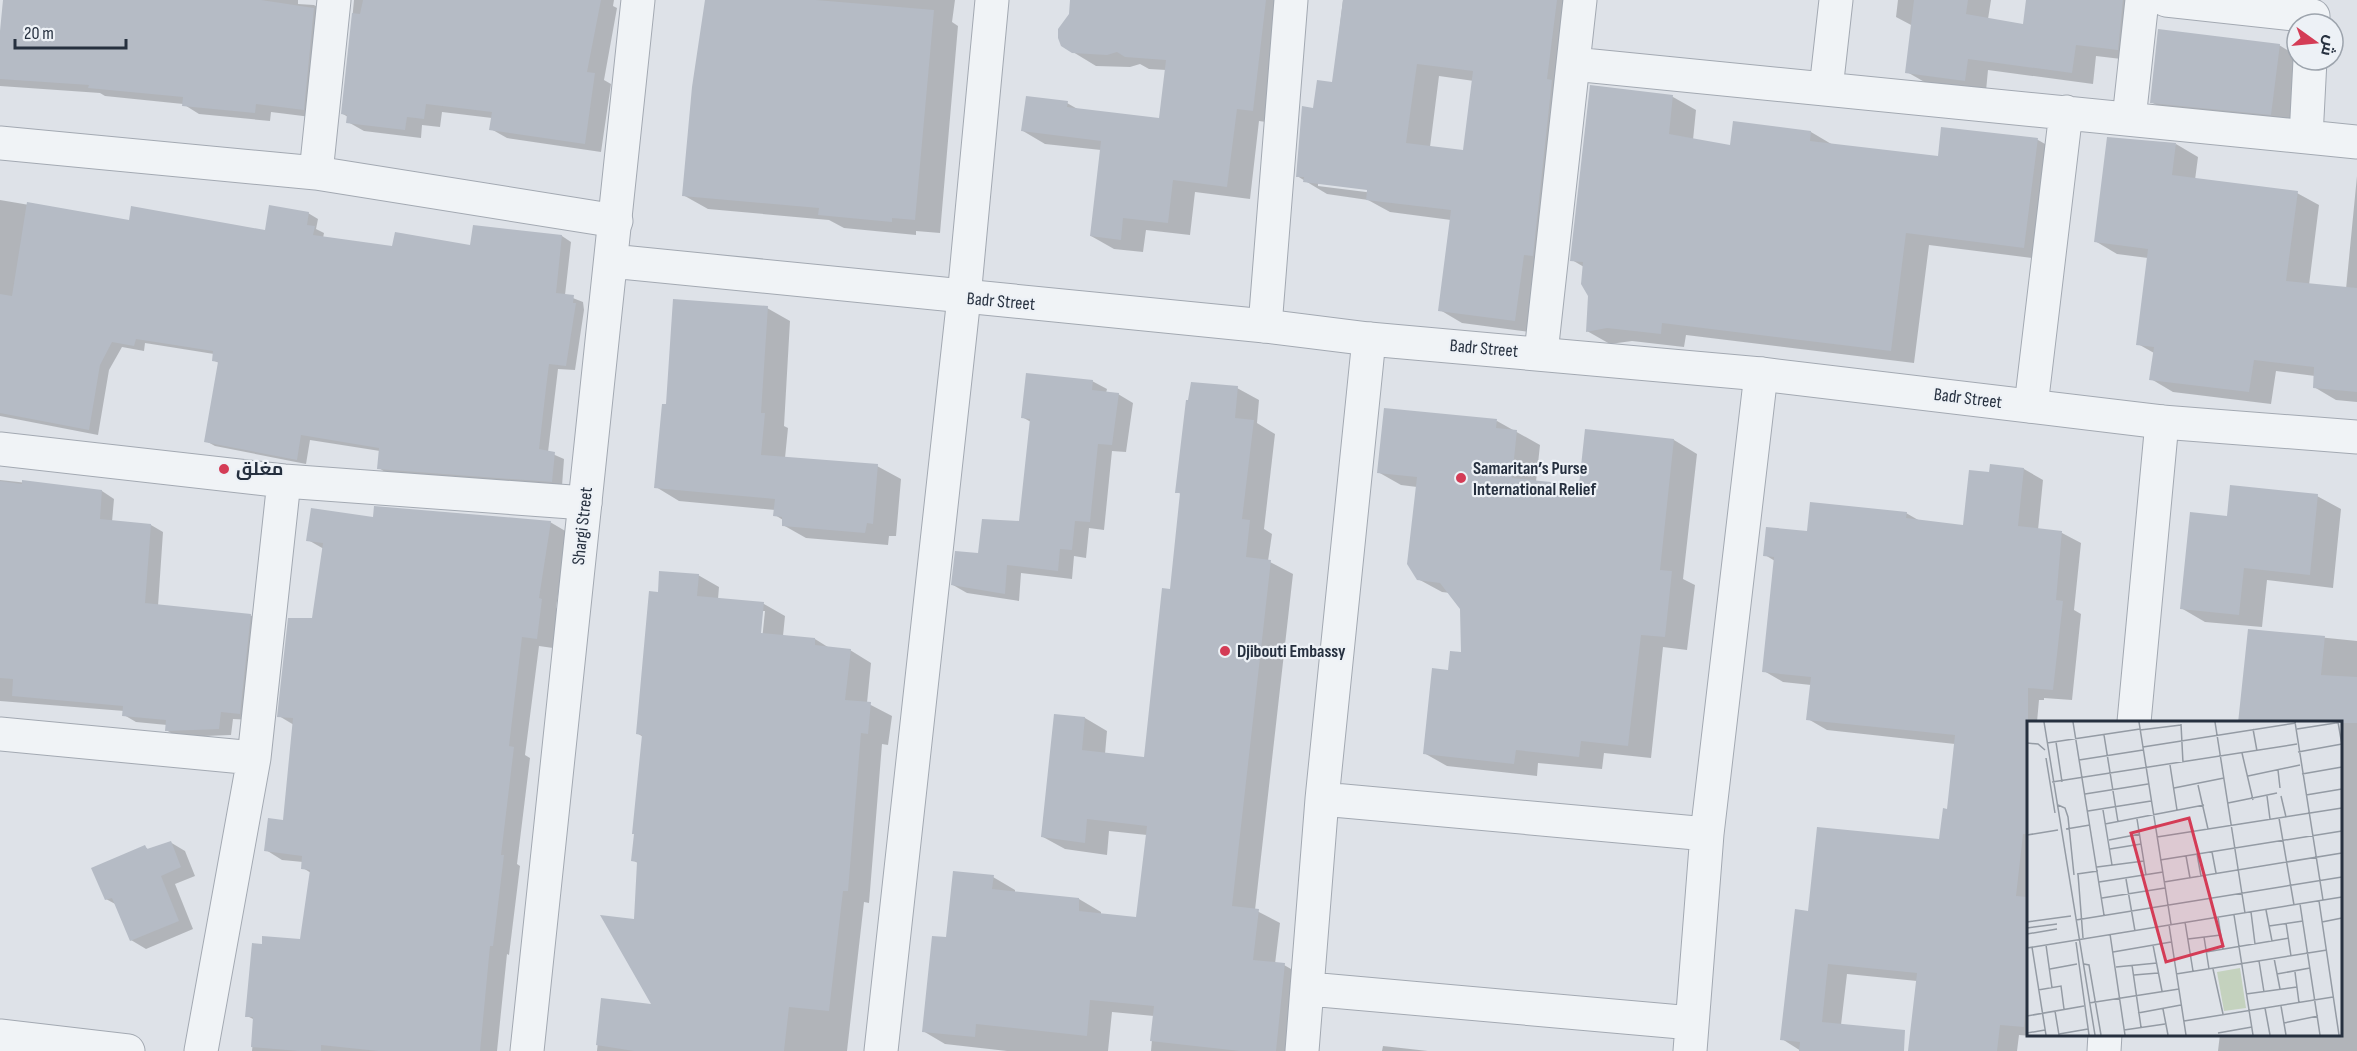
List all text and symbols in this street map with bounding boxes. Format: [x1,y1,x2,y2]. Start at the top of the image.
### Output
scale bar [15,12,126,50]
north arrow [2285,12,2345,72]
text: 20 m [24,23,54,44]
text: ش [2316,33,2340,58]
street label: Badr Street [966,288,1036,315]
street label: Badr Street [1449,335,1519,362]
street label: Badr Street [1933,384,2004,413]
place label: Samaritan’s Purse International Relief [1473,458,1596,500]
place label: مغلق [236,459,283,480]
marker: مغلق [217,462,231,476]
marker: Samaritan’s Purse International Relief [1454,471,1468,485]
street label: Shargi Street [568,485,597,566]
place label: Djibouti Embassy [1237,641,1346,662]
marker: Djibouti Embassy [1218,644,1232,658]
inset map [2027,721,2342,1036]

